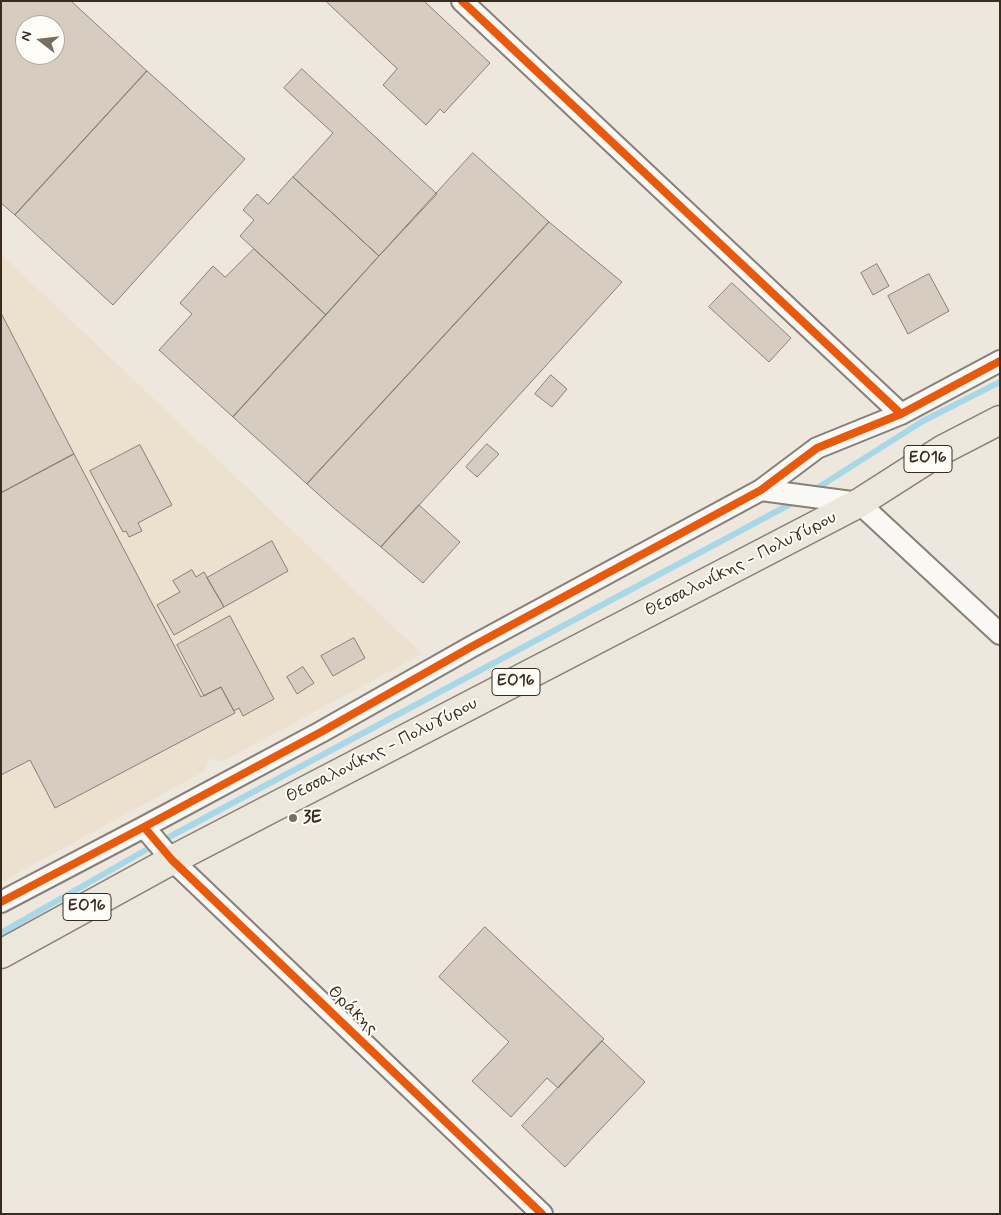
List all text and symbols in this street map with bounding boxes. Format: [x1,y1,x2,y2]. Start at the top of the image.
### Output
north arrow [15,15,65,65]
text: N [17,29,36,43]
road number: ΕΟ16 [904,446,952,472]
street label: Θεσσαλονίκης - Πολυγύρου [642,507,840,623]
road number: ΕΟ16 [492,669,540,696]
street label: Θεσσαλονίκης - Πολυγύρου [283,693,481,809]
place label: 3Ε [303,807,322,829]
marker: 3Ε [287,812,299,824]
road number: ΕΟ16 [63,894,111,920]
street label: Θράκης [322,982,382,1040]

